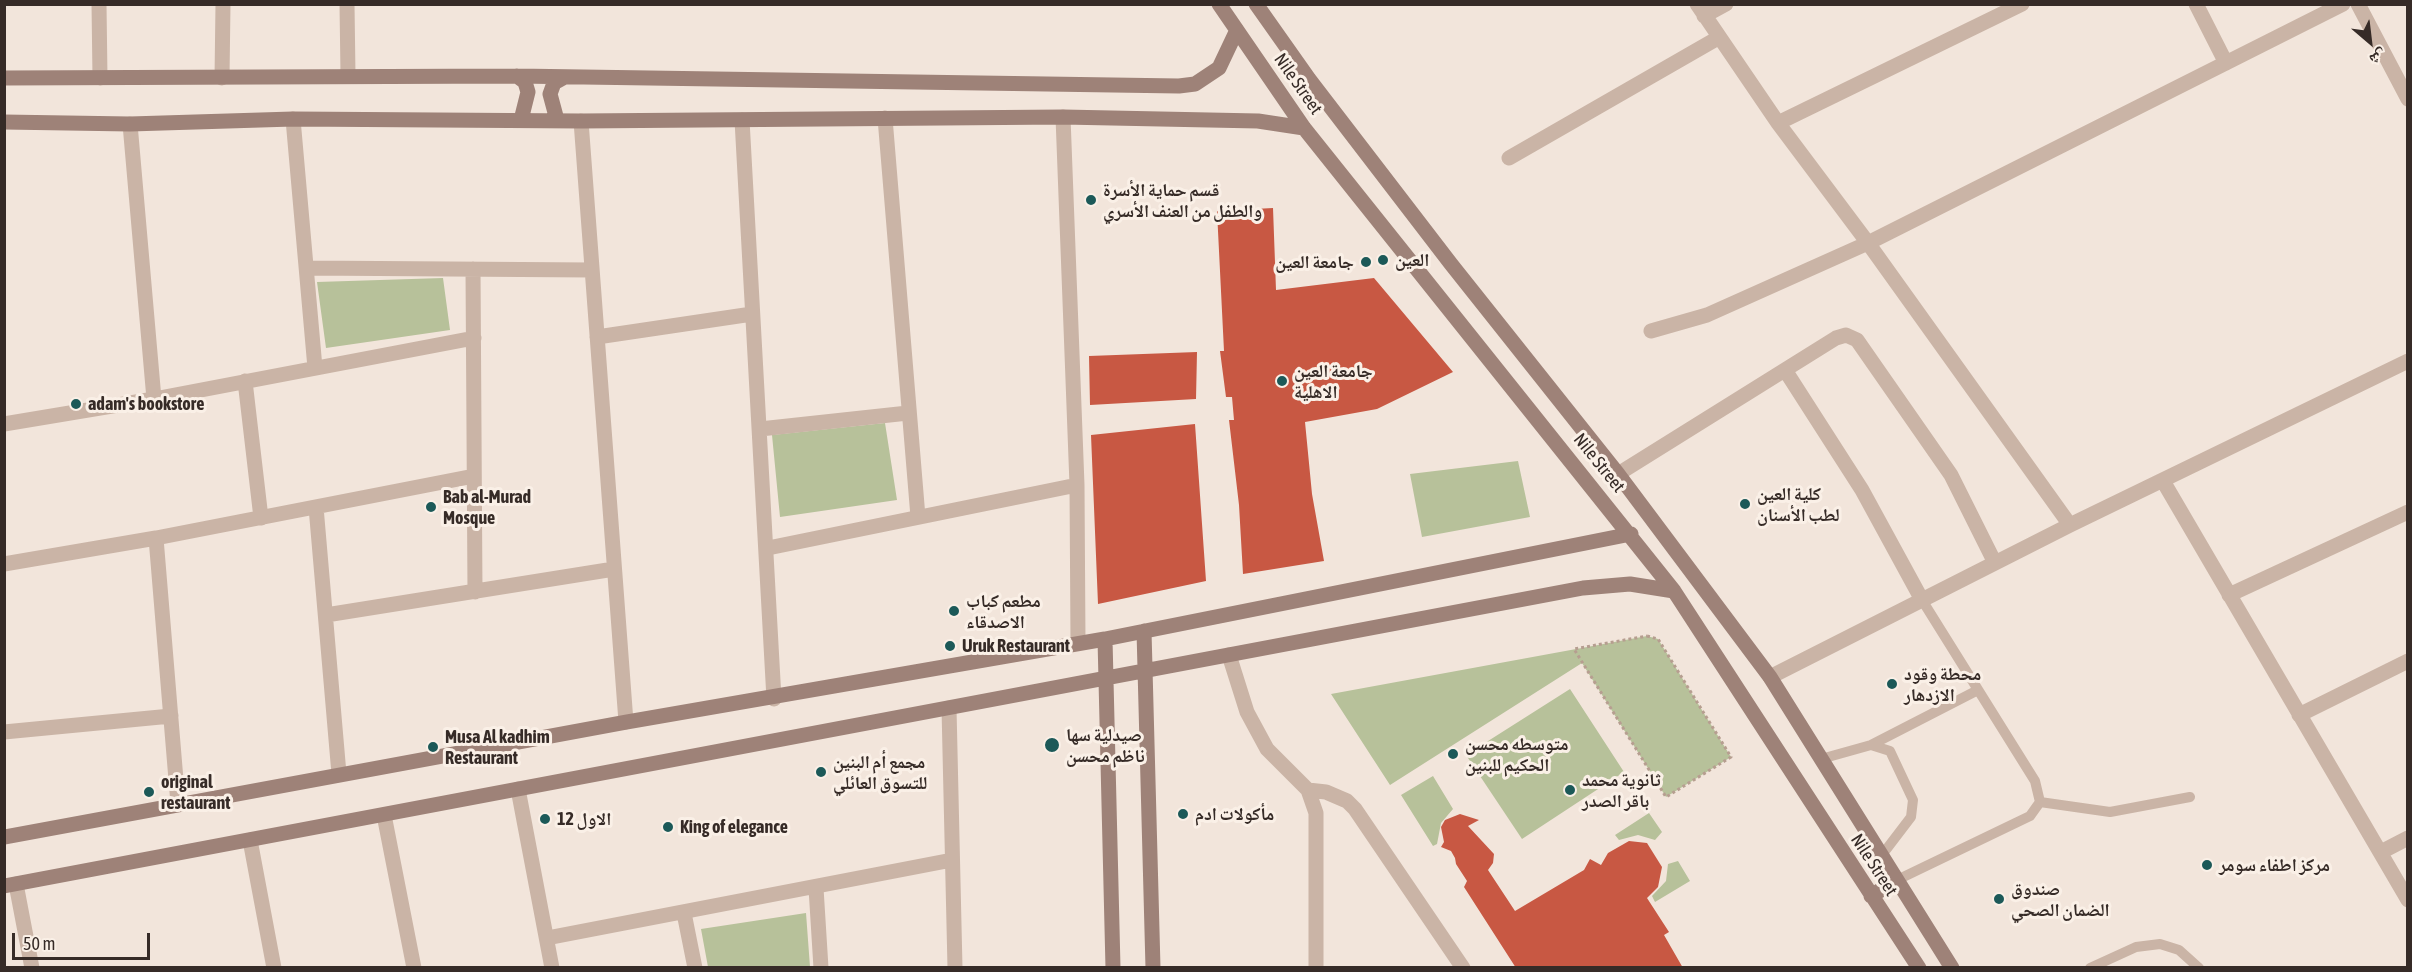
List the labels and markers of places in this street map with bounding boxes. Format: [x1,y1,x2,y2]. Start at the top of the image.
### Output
place label: قسم حماية الأسرة والطفل من العنف الأسري [1103,179,1262,222]
marker: قسم حماية الأسرة والطفل من العنف الأسري [1084,193,1098,207]
place label: العين [1395,249,1429,271]
place label: جامعة العين [1275,251,1354,273]
marker: العين [1376,253,1390,267]
marker: جامعة العين [1359,255,1373,269]
place label: جامعة العين الاهلية [1294,360,1373,403]
marker: جامعة العين الاهلية [1275,374,1289,388]
place label: adam's bookstore [88,393,204,415]
marker: adam's bookstore [69,397,83,411]
place label: كلية العين لطب الأسنان [1757,483,1840,526]
place label: Bab al-Murad Mosque [443,486,531,528]
marker: كلية العين لطب الأسنان [1738,497,1752,511]
marker: Bab al-Murad Mosque [424,500,438,514]
place label: مطعم كباب الاصدقاء [966,590,1041,632]
marker: مطعم كباب الاصدقاء [947,604,961,618]
place label: Uruk Restaurant [962,635,1070,657]
marker: Uruk Restaurant [943,639,957,653]
place label: محطة وقود الازدهار [1904,663,1981,706]
marker: محطة وقود الازدهار [1885,677,1899,691]
place label: صيدلية سها ناظم محسن [1066,724,1145,766]
place label: Musa Al kadhim Restaurant [445,726,550,768]
place label: متوسطه محسن الحكيم للبنين [1465,733,1569,776]
marker: صيدلية سها ناظم محسن [1043,736,1061,754]
marker: Musa Al kadhim Restaurant [426,740,440,754]
marker: متوسطه محسن الحكيم للبنين [1446,747,1460,761]
place label: مجمع أم البنين للتسوق العائلي [833,751,927,794]
marker: مجمع أم البنين للتسوق العائلي [814,765,828,779]
place label: ثانوية محمد باقر الصدر [1582,769,1661,812]
place label: original restaurant [161,771,230,814]
marker: ثانوية محمد باقر الصدر [1563,783,1577,797]
marker: original restaurant [142,785,156,799]
place label: مأكولات ادم [1195,803,1274,825]
marker: مأكولات ادم [1176,807,1190,821]
place label: الاول 12 [557,808,611,830]
marker: الاول 12 [538,812,552,826]
place label: King of elegance [680,816,788,838]
marker: King of elegance [661,820,675,834]
place label: مركز اطفاء سومر [2219,854,2330,876]
marker: مركز اطفاء سومر [2200,858,2214,872]
place label: صندوق الضمان الصحي [2011,878,2110,920]
marker: صندوق الضمان الصحي [1992,892,2006,906]

